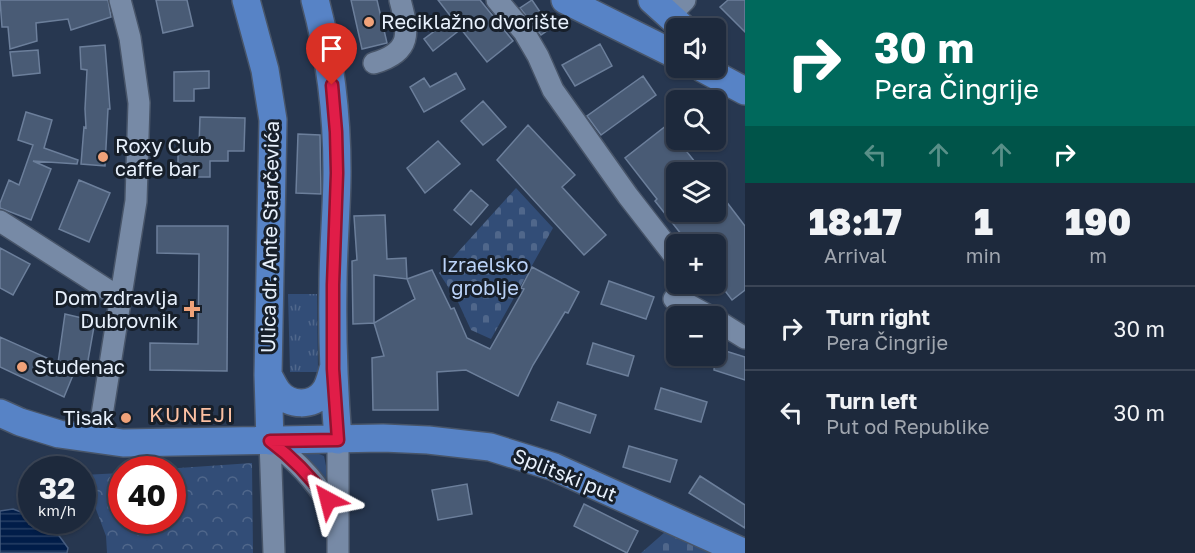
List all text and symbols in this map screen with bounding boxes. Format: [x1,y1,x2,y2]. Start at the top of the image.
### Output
place label: Reciklažno dvorište [381,9,569,33]
marker: Reciklažno dvorište [362,15,376,29]
map controls [666,18,726,366]
button: sound [666,18,726,78]
text: 30 m [874,22,974,72]
pin [306,23,357,85]
icon: right [775,24,853,102]
icon: arrive [315,32,348,65]
text: Pera Čingrije [874,73,1039,105]
button: search [666,90,726,150]
street label: Ulica dr. Ante Starčevića [255,121,283,353]
place label: Roxy Club caffe bar [115,133,212,180]
icon: left [859,138,892,171]
icon: ahead [922,138,955,171]
icon: ahead [985,138,1018,171]
icon: right [1048,138,1081,171]
marker: Roxy Club caffe bar [96,150,110,164]
button: layers [666,162,726,222]
text: 18:17 [809,200,902,243]
text: 1 [974,200,993,243]
text: 190 [1065,200,1131,243]
button: + [666,234,726,294]
text: Arrival [824,243,887,267]
text: min [966,243,1001,267]
text: m [1089,243,1107,267]
park label: Izraelsko groblje [442,252,528,299]
place label: Dom zdravlja Dubrovnik [54,285,178,332]
marker: Dom zdravlja Dubrovnik [183,300,201,318]
text: Turn right [826,303,930,330]
button: − [666,306,726,366]
icon: right [775,312,808,345]
text: 30 m [1114,315,1165,342]
text: Pera Čingrije [826,330,948,354]
place label: Studenac [34,354,125,378]
marker: Studenac [15,360,29,374]
text: Turn left [826,387,917,414]
icon: left [775,396,808,429]
text: 30 m [1114,399,1165,426]
district label: KUNEJI [149,401,235,427]
place label: Tisak [63,405,114,429]
marker: Tisak [119,411,133,425]
text: Put od Republike [826,414,989,438]
street label: Splitski put [510,442,621,506]
speed limit sign: 40 [108,456,186,534]
position arrow [296,468,360,532]
text: 32 [39,470,75,506]
text: km/h [38,501,76,519]

